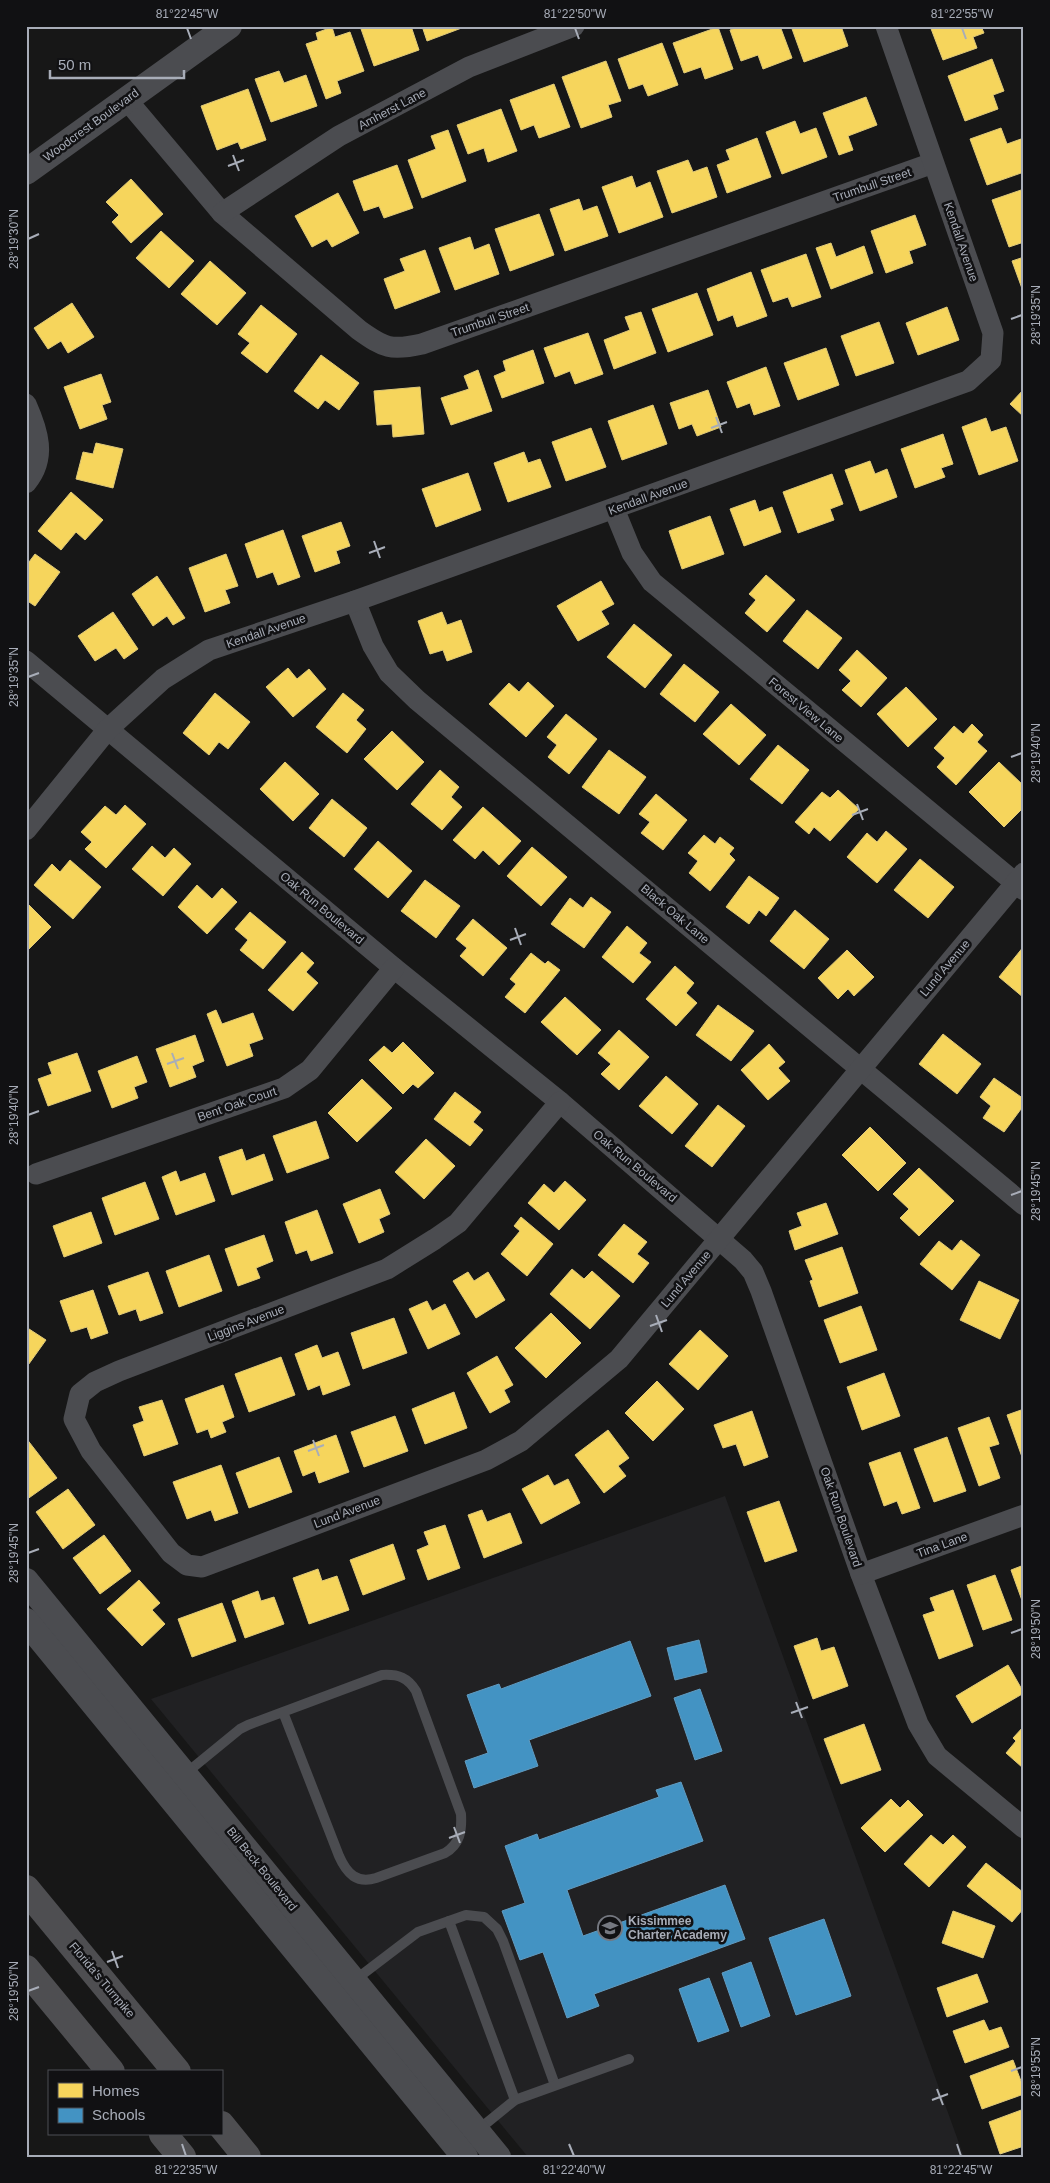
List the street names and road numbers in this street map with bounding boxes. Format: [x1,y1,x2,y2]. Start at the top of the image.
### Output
street label: Amherst Lane [356,85,429,133]
street label: Woodcrest Boulevard [41,86,141,164]
street label: Trumbull Street [831,165,913,205]
street label: Kendall Avenue [941,200,981,284]
street label: Trumbull Street [449,300,531,340]
street label: Kendall Avenue [607,476,690,518]
street label: Kendall Avenue [224,611,308,651]
street label: Forest View Lane [766,675,846,746]
street label: Oak Run Boulevard [277,869,367,947]
street label: Black Oak Lane [638,881,712,947]
street label: Lund Avenue [917,937,973,999]
street label: Bent Oak Court [196,1084,279,1124]
street label: Oak Run Boulevard [590,1127,680,1205]
street label: Lund Avenue [658,1248,714,1310]
street label: Liggins Avenue [206,1302,287,1344]
street label: Oak Run Boulevard [817,1465,865,1569]
street label: Lund Avenue [312,1493,382,1531]
street label: Tina Lane [915,1529,970,1561]
street label: Bill Beck Boulevard [224,1824,300,1914]
street label: Florida's Turnpike [66,1939,138,2021]

